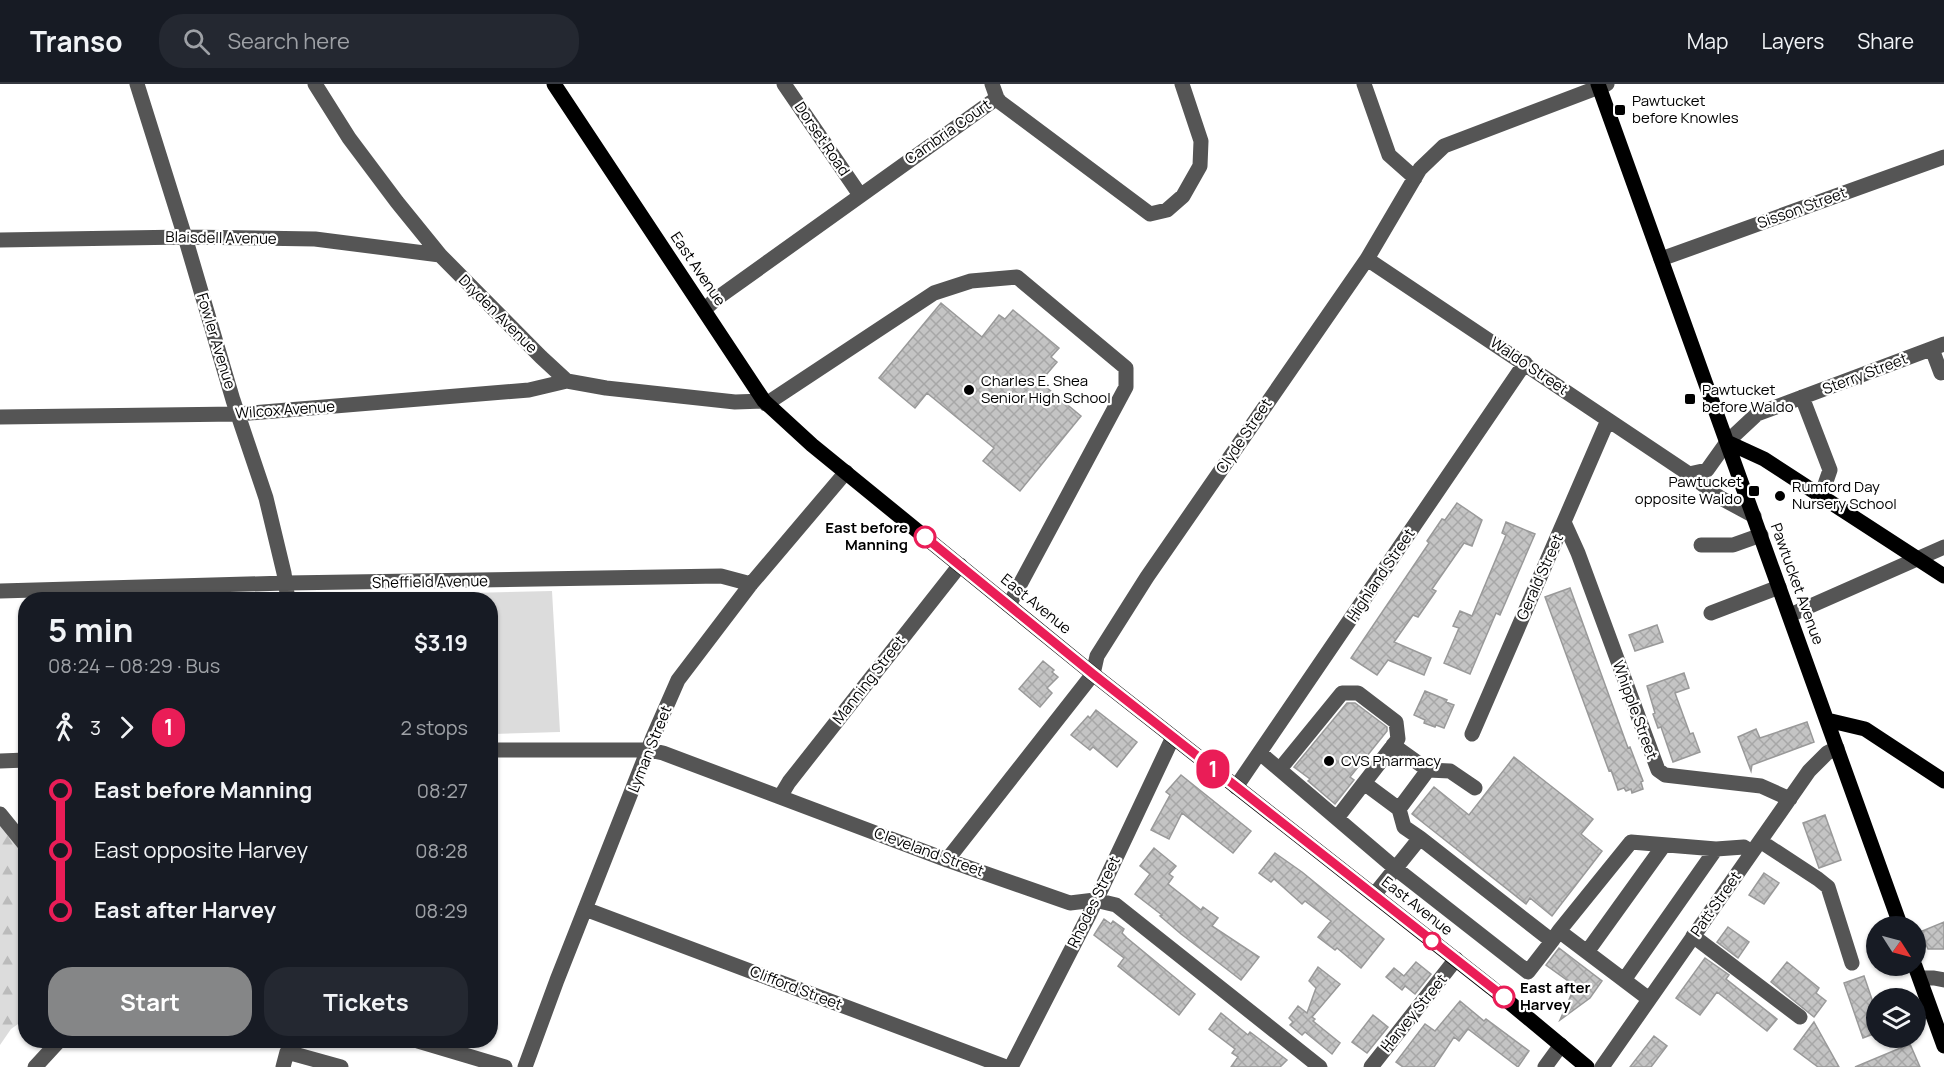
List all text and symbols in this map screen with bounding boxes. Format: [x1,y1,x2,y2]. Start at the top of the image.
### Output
search box [159,14,579,68]
text: Transo [30,22,123,60]
icon: search [180,25,213,58]
text: Search here [228,26,350,56]
text: Map [1687,27,1728,55]
text: Layers [1761,27,1824,55]
text: Share [1857,27,1914,55]
place label: Pawtucket before Knowles [1632,90,1739,128]
street label: Cambria Court [900,94,995,169]
street label: Dorset Road [790,98,855,180]
marker: Pawtucket before Knowles [1613,103,1627,117]
street label: Sisson Street [1754,182,1849,233]
street label: Blaisdell Avenue [165,226,277,249]
street label: East Avenue [666,228,731,310]
street label: Dryden Avenue [454,270,543,358]
street label: Fowler Avenue [192,290,241,392]
street label: Waldo Street [1486,332,1572,399]
street label: Sterry Street [1819,348,1910,399]
place label: Charles E. Shea Senior High School [981,370,1111,408]
place label: Pawtucket before Waldo [1702,379,1794,417]
marker: Charles E. Shea Senior High School [962,383,976,397]
marker: Pawtucket before Waldo [1683,392,1697,406]
street label: Clyde Street [1211,394,1276,477]
street label: Wilcox Avenue [234,396,336,423]
place label: Pawtucket opposite Waldo [1635,471,1742,509]
place label: Rumford Day Nursery School [1792,476,1897,514]
marker: Pawtucket opposite Waldo [1747,484,1761,498]
marker: Rumford Day Nursery School [1773,489,1787,503]
place label: East before Manning [825,517,908,555]
street label: Pawtucket Avenue [1766,520,1829,648]
street label: Highland Street [1342,524,1420,625]
marker: East before Manning [914,526,936,548]
street label: Gerald Street [1511,530,1568,623]
street label: East Avenue [997,569,1076,639]
street label: Sheffield Avenue [372,570,488,593]
text: 5 min [48,607,134,652]
text: $3.19 [414,628,468,658]
street label: Manning Street [827,631,910,728]
text: 08:24 – 08:29 · Bus [48,652,220,679]
street label: Whipple Street [1608,658,1663,762]
street label: Lyman Street [623,702,676,795]
icon: walk [48,711,81,744]
icon: forward [110,711,143,744]
text: 1 [164,713,173,741]
text: 3 [90,714,101,741]
text: 2 stops [400,714,468,741]
line badge: 1 [1194,750,1232,788]
place label: CVS Pharmacy [1341,750,1441,771]
marker: CVS Pharmacy [1322,754,1336,768]
text: 1 [1208,755,1218,783]
text: East before Manning [94,775,312,805]
text: 08:27 [417,777,468,804]
street label: Cleveland Street [871,822,987,881]
text: East opposite Harvey [94,835,308,865]
text: 08:28 [415,837,468,864]
street label: Rhodes Street [1062,852,1125,951]
street label: Patt Street [1685,867,1746,941]
street label: East Avenue [1377,871,1457,940]
text: East after Harvey [94,895,276,925]
text: 08:29 [414,897,468,924]
north arrow [1866,916,1926,976]
map controls [1866,916,1926,1048]
unlabelled marker [1423,932,1441,950]
street label: Clifford Street [747,960,845,1015]
button: Start [48,967,252,1036]
button: Tickets [264,967,468,1036]
street label: Harvey Street [1376,969,1452,1056]
place label: East after Harvey [1520,977,1590,1015]
marker: East after Harvey [1493,986,1515,1008]
button: layers [1866,988,1926,1048]

